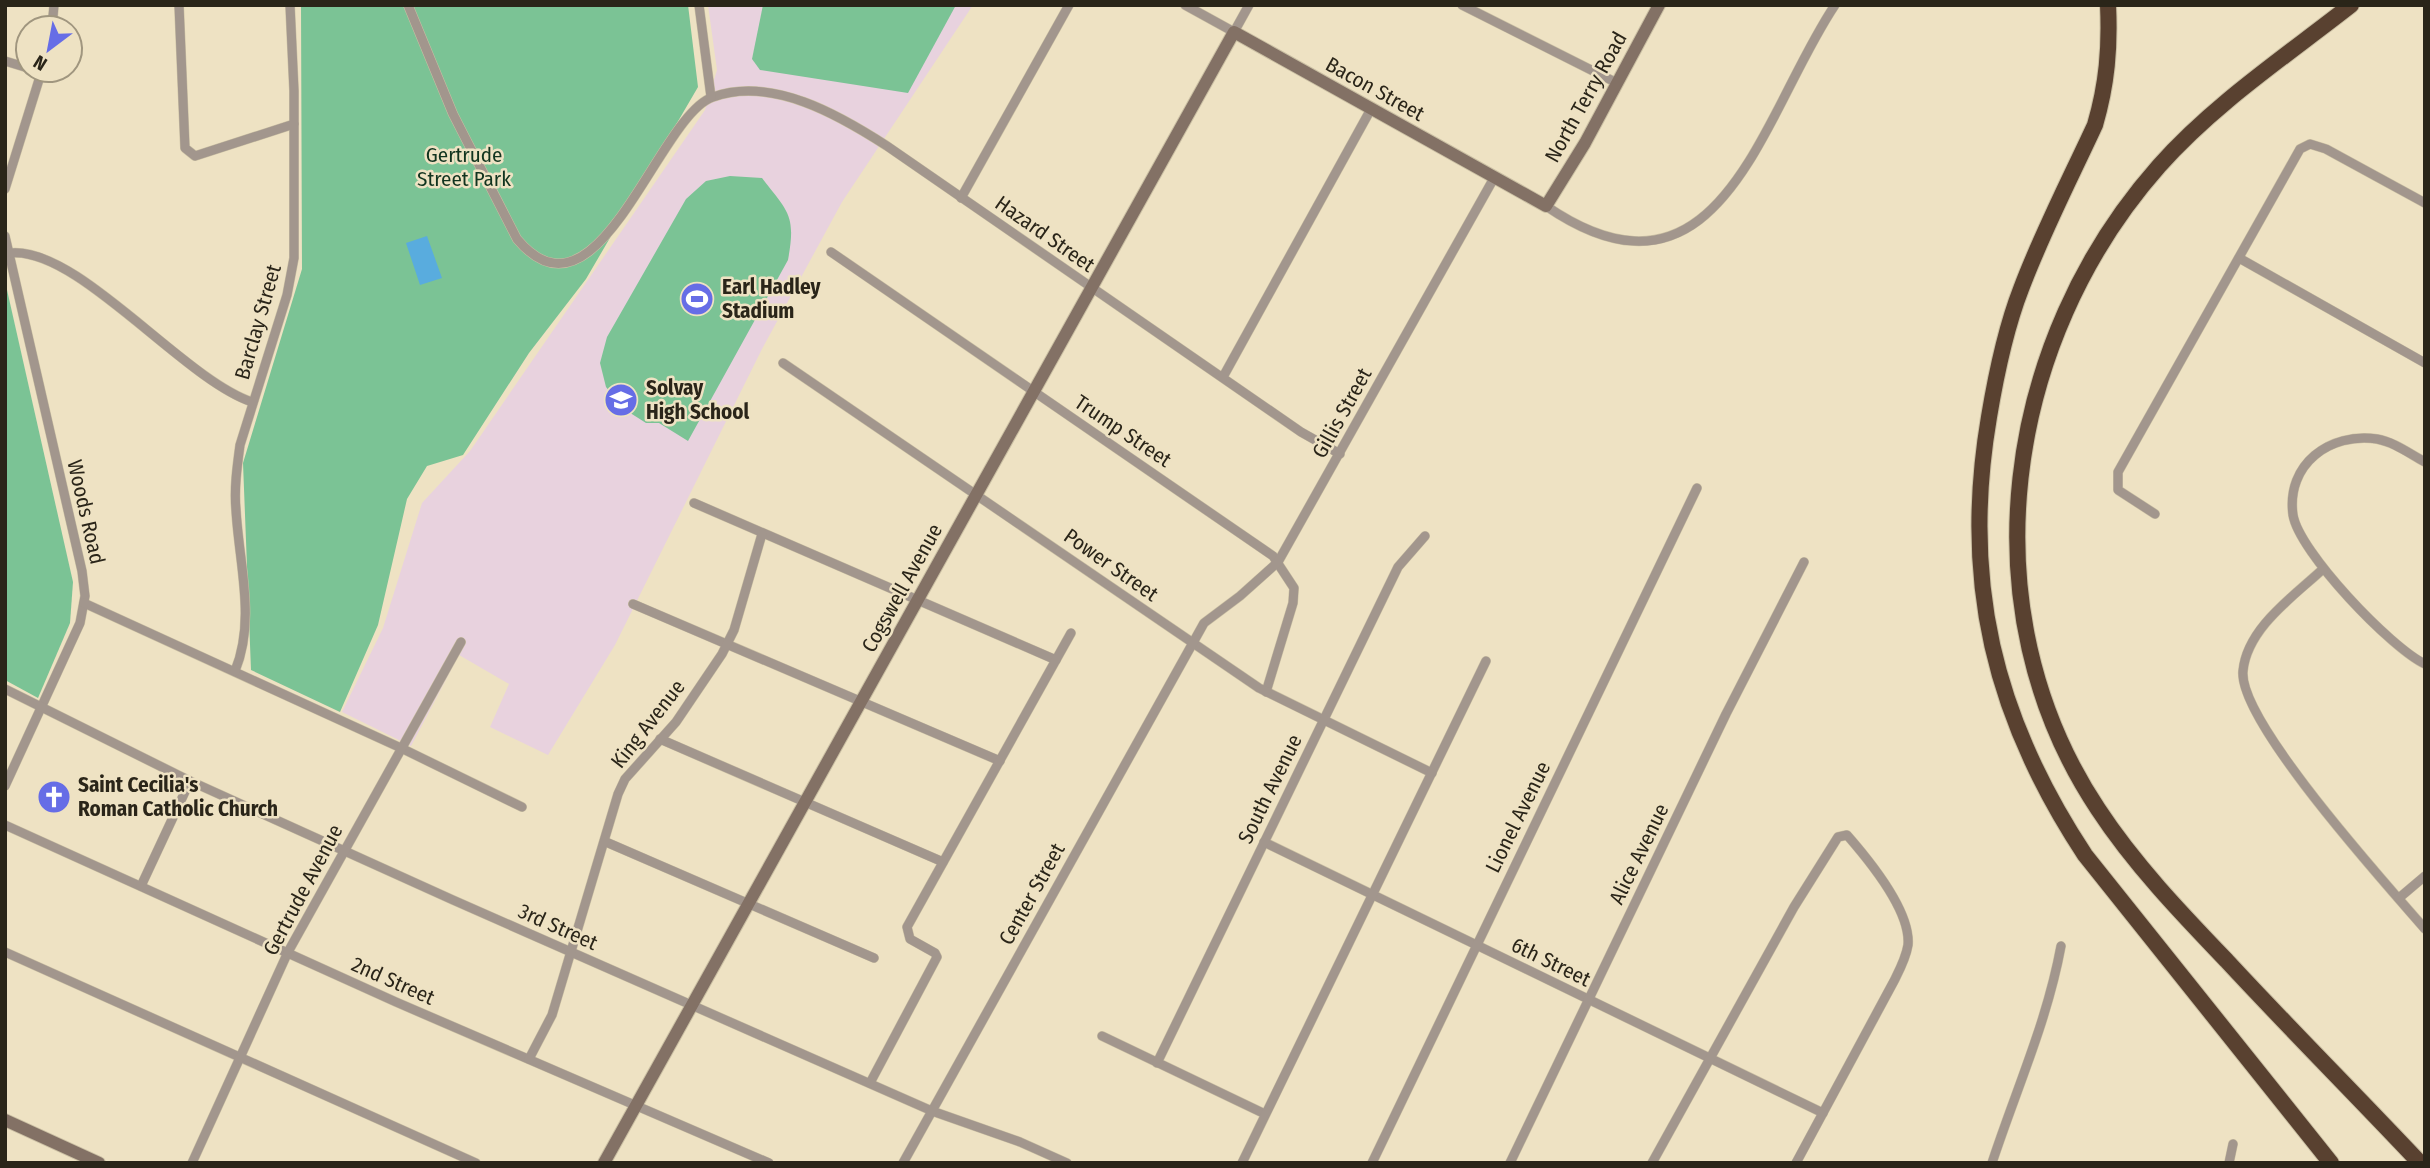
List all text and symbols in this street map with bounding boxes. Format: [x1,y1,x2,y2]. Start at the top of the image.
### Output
north arrow [14,14,84,84]
street label: North Terry Road [1539,27,1633,167]
text: N [29,50,51,76]
street label: Bacon Street [1321,51,1429,127]
park label: Gertrude Street Park [417,142,511,192]
street label: Hazard Street [990,190,1100,278]
street label: Barclay Street [229,261,287,383]
place label: Earl Hadley Stadium [722,274,822,324]
sports icon: Earl Hadley Stadium [678,280,716,318]
street label: Gillis Street [1307,363,1377,463]
place label: Solvay High School [646,375,749,425]
school or university icon: Solvay High School [602,381,640,419]
street label: Trump Street [1070,389,1177,473]
street label: Woods Road [61,457,111,567]
street label: Cogswell Avenue [856,519,948,657]
street label: Power Street [1059,523,1163,607]
street label: King Avenue [605,674,691,774]
street label: South Avenue [1232,730,1308,848]
street label: Lionel Avenue [1480,757,1556,877]
place label: Saint Cecilia's Roman Catholic Church [78,772,278,822]
church icon: Saint Cecilia's Roman Catholic Church [35,778,73,816]
street label: Alice Avenue [1603,799,1675,909]
street label: Gertrude Avenue [258,820,348,960]
street label: Center Street [993,838,1071,950]
street label: 3rd Street [514,898,602,956]
street label: 6th Street [1507,932,1595,992]
street label: 2nd Street [347,951,439,1011]

